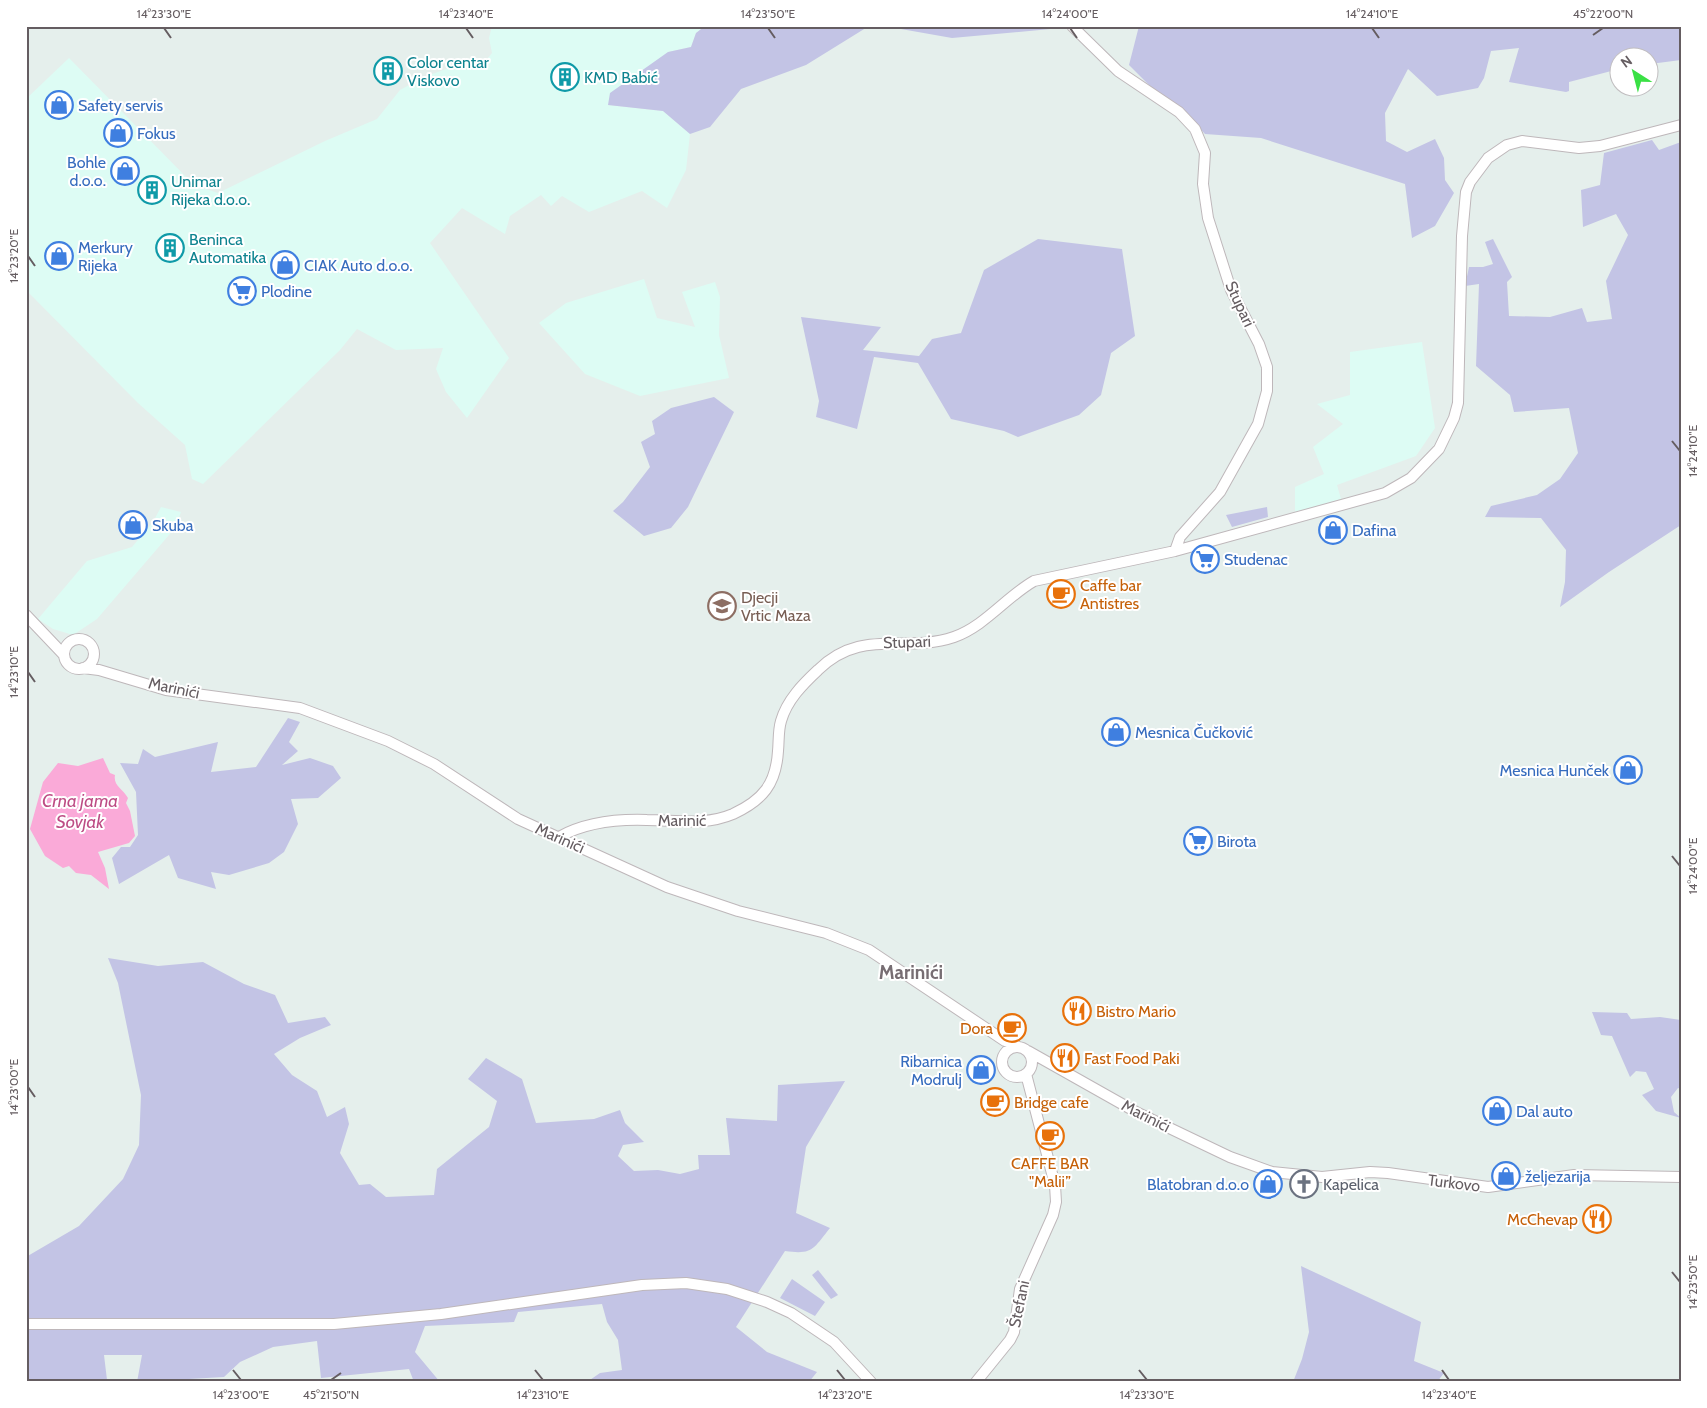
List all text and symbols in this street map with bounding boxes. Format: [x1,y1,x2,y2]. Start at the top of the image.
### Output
text: 14°23'30"E [137,6,192,21]
text: 14°23'40"E [439,6,494,21]
text: 14°23'50"E [741,6,796,21]
text: 14°24'00"E [1042,6,1099,21]
text: 14°24'10"E [1346,6,1398,21]
text: 45°22'00"N [1573,6,1633,21]
north arrow [1610,48,1660,98]
text: N [1617,51,1636,72]
place label: Color centar Viskovo [407,53,490,90]
building icon: Color centar Viskovo [373,56,403,86]
building icon: KMD Babić [550,62,580,92]
place label: KMD Babić [584,68,658,87]
shop icon: Safety servis [44,90,74,120]
place label: Safety servis [78,96,163,115]
shop icon: Fokus [103,118,133,148]
place label: Fokus [137,124,176,143]
place label: Bohle d.o.o. [67,153,106,190]
shop icon: Bohle d.o.o. [110,156,140,186]
place label: Unimar Rijeka d.o.o. [171,172,250,209]
building icon: Unimar Rijeka d.o.o. [137,175,167,205]
text: 14°23'20"E [6,229,21,283]
place label: Beninca Automatika [189,230,267,267]
building icon: Beninca Automatika [155,233,185,263]
place label: Merkury Rijeka [78,238,133,275]
shop icon: Merkury Rijeka [44,241,74,271]
shop icon: CIAK Auto d.o.o. [270,250,300,280]
place label: CIAK Auto d.o.o. [304,256,413,275]
supermarket icon: Plodine [227,276,257,306]
street label: Stupari [1221,278,1259,330]
place label: Plodine [261,282,312,301]
text: 14°24'10"E [1685,425,1700,477]
shop icon: Skuba [118,510,148,540]
shop icon: Dafina [1318,515,1348,545]
place label: Skuba [152,516,194,535]
place label: Dafina [1352,521,1397,540]
supermarket icon: Studenac [1190,544,1220,574]
place label: Studenac [1224,550,1288,569]
place label: Caffe bar Antistres [1080,576,1142,613]
cafe icon: Caffe bar Antistres [1046,579,1076,609]
place label: Djecji Vrtic Maza [741,588,811,625]
school or university icon: Djecji Vrtic Maza [707,591,737,621]
street label: Stupari [883,632,931,652]
text: 14°23'10"E [6,646,21,698]
street label: Marinići [147,673,201,703]
shop icon: Mesnica Čučković [1101,717,1131,747]
place label: Mesnica Čučković [1135,723,1253,742]
shop icon: Mesnica Hunček [1613,755,1643,785]
place label: Mesnica Hunček [1499,761,1610,780]
water label: Crna jama Sovjak [42,790,118,833]
street label: Marinić [658,811,706,830]
street label: Marinići [532,819,588,857]
supermarket icon: Birota [1183,826,1213,856]
place label: Birota [1217,832,1257,851]
text: 14°24'00"E [1685,837,1700,894]
district label: Marinići [879,961,943,984]
restaurant icon: Bistro Mario [1062,996,1092,1026]
place label: Bistro Mario [1096,1002,1176,1021]
cafe icon: Dora [997,1013,1027,1043]
place label: Dora [960,1019,993,1038]
restaurant icon: Fast Food Paki [1050,1043,1080,1073]
place label: Fast Food Paki [1084,1049,1180,1068]
place label: Ribarnica Modrulj [900,1052,962,1089]
shop icon: Ribarnica Modrulj [966,1055,996,1085]
text: 14°23'00"E [6,1058,21,1115]
cafe icon: Bridge cafe [980,1087,1010,1117]
place label: Bridge cafe [1014,1093,1089,1112]
street label: Marinići [1119,1096,1173,1136]
shop icon: Dal auto [1482,1096,1512,1126]
place label: Dal auto [1516,1102,1573,1121]
cafe icon: CAFFE BAR "Malii” [1035,1121,1065,1151]
place label: CAFFE BAR "Malii” [1011,1154,1089,1191]
shop icon: željezarija [1491,1161,1521,1191]
place label: željezarija [1525,1167,1591,1186]
shop icon: Blatobran d.o.o [1253,1169,1283,1199]
church icon: Kapelica [1289,1169,1319,1199]
street label: Turkovo [1427,1170,1481,1196]
place label: Blatobran d.o.o [1147,1175,1249,1194]
place label: Kapelica [1323,1175,1379,1194]
restaurant icon: McChevap [1582,1204,1612,1234]
place label: McChevap [1507,1210,1578,1229]
text: 14°23'50"E [1685,1254,1700,1309]
street label: Štefani [1005,1279,1033,1329]
text: 14°23'00"E [213,1387,270,1402]
text: 45°21'50"N [303,1387,359,1402]
text: 14°23'10"E [517,1387,569,1402]
text: 14°23'20"E [818,1387,872,1402]
text: 14°23'30"E [1120,1387,1175,1402]
text: 14°23'40"E [1422,1387,1477,1402]

